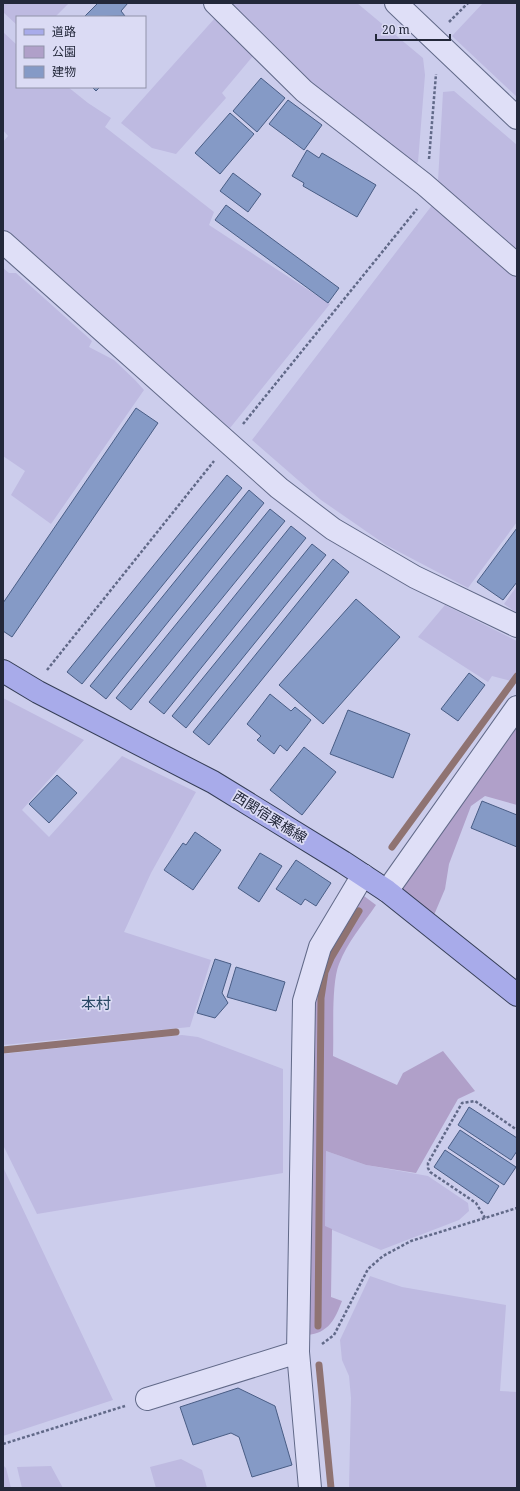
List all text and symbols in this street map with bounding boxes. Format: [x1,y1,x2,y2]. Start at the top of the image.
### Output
legend [16,16,146,88]
scale bar [376,16,450,42]
text: 20 m [382,21,410,38]
text: 道路 [52,23,76,40]
text: 公園 [52,43,76,60]
text: 建物 [52,63,76,80]
street label: 西関宿栗橋線 [230,786,311,847]
district label: 本村 [81,993,111,1013]

